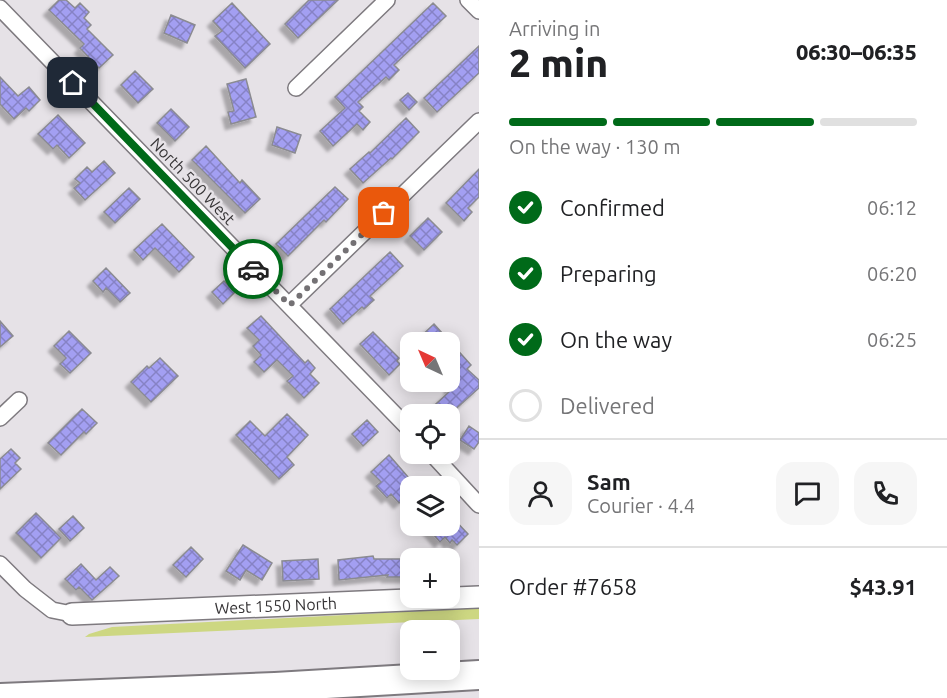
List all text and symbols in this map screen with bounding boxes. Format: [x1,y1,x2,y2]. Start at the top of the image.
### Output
text: Arriving in [509,17,600,40]
text: 06:30–06:35 [796,39,917,64]
text: 2 min [509,41,608,84]
pin [47,57,98,108]
icon: home [56,66,89,99]
street label: North 500 West [147,134,239,229]
text: On the way · 130 m [509,135,681,158]
pin [358,187,409,238]
icon: check [509,191,542,224]
text: Confirmed [560,195,665,220]
icon: bag [367,196,400,229]
text: 06:12 [867,196,917,219]
courier [223,239,283,299]
icon: car [237,253,270,286]
icon: check [509,257,542,290]
text: Preparing [560,261,657,286]
text: 06:20 [867,262,917,285]
icon: check [509,323,542,356]
text: On the way [560,327,672,352]
text: 06:25 [867,328,917,351]
north arrow [400,332,460,392]
map controls [400,332,460,680]
text: Delivered [560,393,655,418]
button: locate [400,404,460,464]
button: person [509,462,572,525]
button: chat [776,462,839,525]
button: phone [854,462,917,525]
text: Sam [587,469,631,494]
button: layers [400,476,460,536]
text: Courier · 4.4 [587,494,695,517]
button: + [400,548,460,608]
text: Order #7658 [509,574,637,599]
text: $43.91 [850,574,917,599]
street label: West 1550 North [214,594,337,617]
button: − [400,620,460,680]

